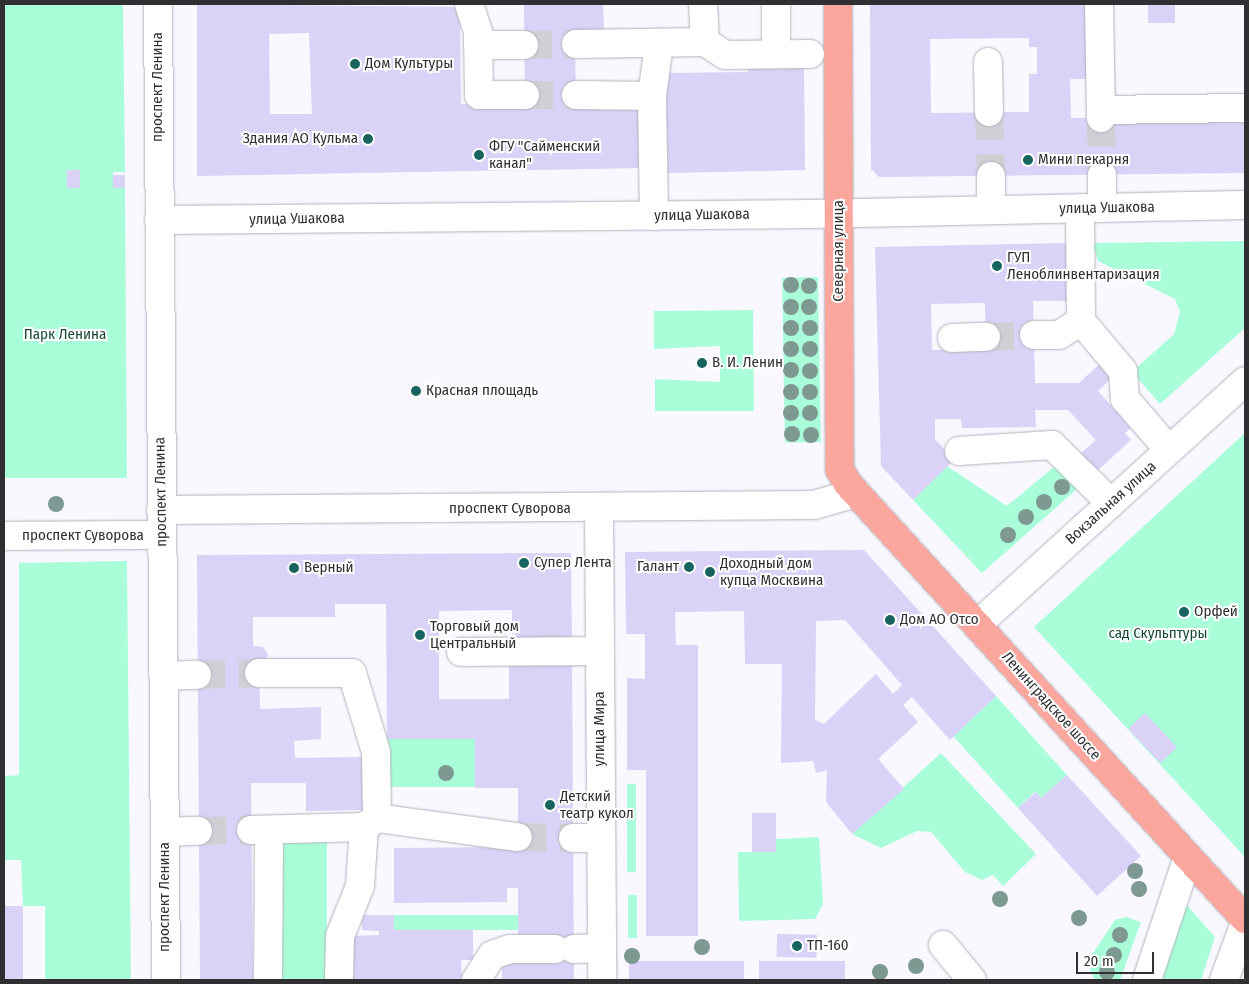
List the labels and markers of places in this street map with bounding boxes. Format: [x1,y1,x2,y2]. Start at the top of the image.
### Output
place label: Дом Культуры [365,55,453,73]
marker: Дом Культуры [349,58,361,70]
place label: Здания АО Кульма [243,130,358,148]
marker: Здания АО Кульма [362,133,374,145]
place label: ФГУ "Сайменский канал" [489,137,600,172]
marker: ФГУ "Сайменский канал" [473,149,485,161]
place label: Мини пекарня [1038,151,1129,169]
marker: Мини пекарня [1022,154,1034,166]
place label: ГУП Леноблинвентаризация [1007,248,1160,283]
marker: ГУП Леноблинвентаризация [991,260,1003,272]
place label: В. И. Ленин [712,354,783,372]
marker: В. И. Ленин [696,357,708,369]
place label: Красная площадь [426,382,538,400]
marker: Красная площадь [410,385,422,397]
place label: Супер Лента [534,554,612,572]
place label: Доходный дом купца Москвина [720,554,823,589]
marker: Супер Лента [518,557,530,569]
place label: Галант [637,558,679,576]
place label: Верный [304,559,354,577]
marker: Галант [683,561,695,573]
marker: Верный [288,562,300,574]
marker: Доходный дом купца Москвина [704,566,716,578]
place label: Орфей [1194,603,1238,621]
marker: Орфей [1178,606,1190,618]
place label: Дом АО Отсо [900,611,979,629]
marker: Дом АО Отсо [884,614,896,626]
place label: Торговый дом Центральный [430,617,519,652]
marker: Торговый дом Центральный [414,629,426,641]
place label: Детский театр кукол [560,787,634,822]
marker: Детский театр кукол [544,799,556,811]
place label: ТП-160 [807,937,849,955]
marker: ТП-160 [791,940,803,952]

